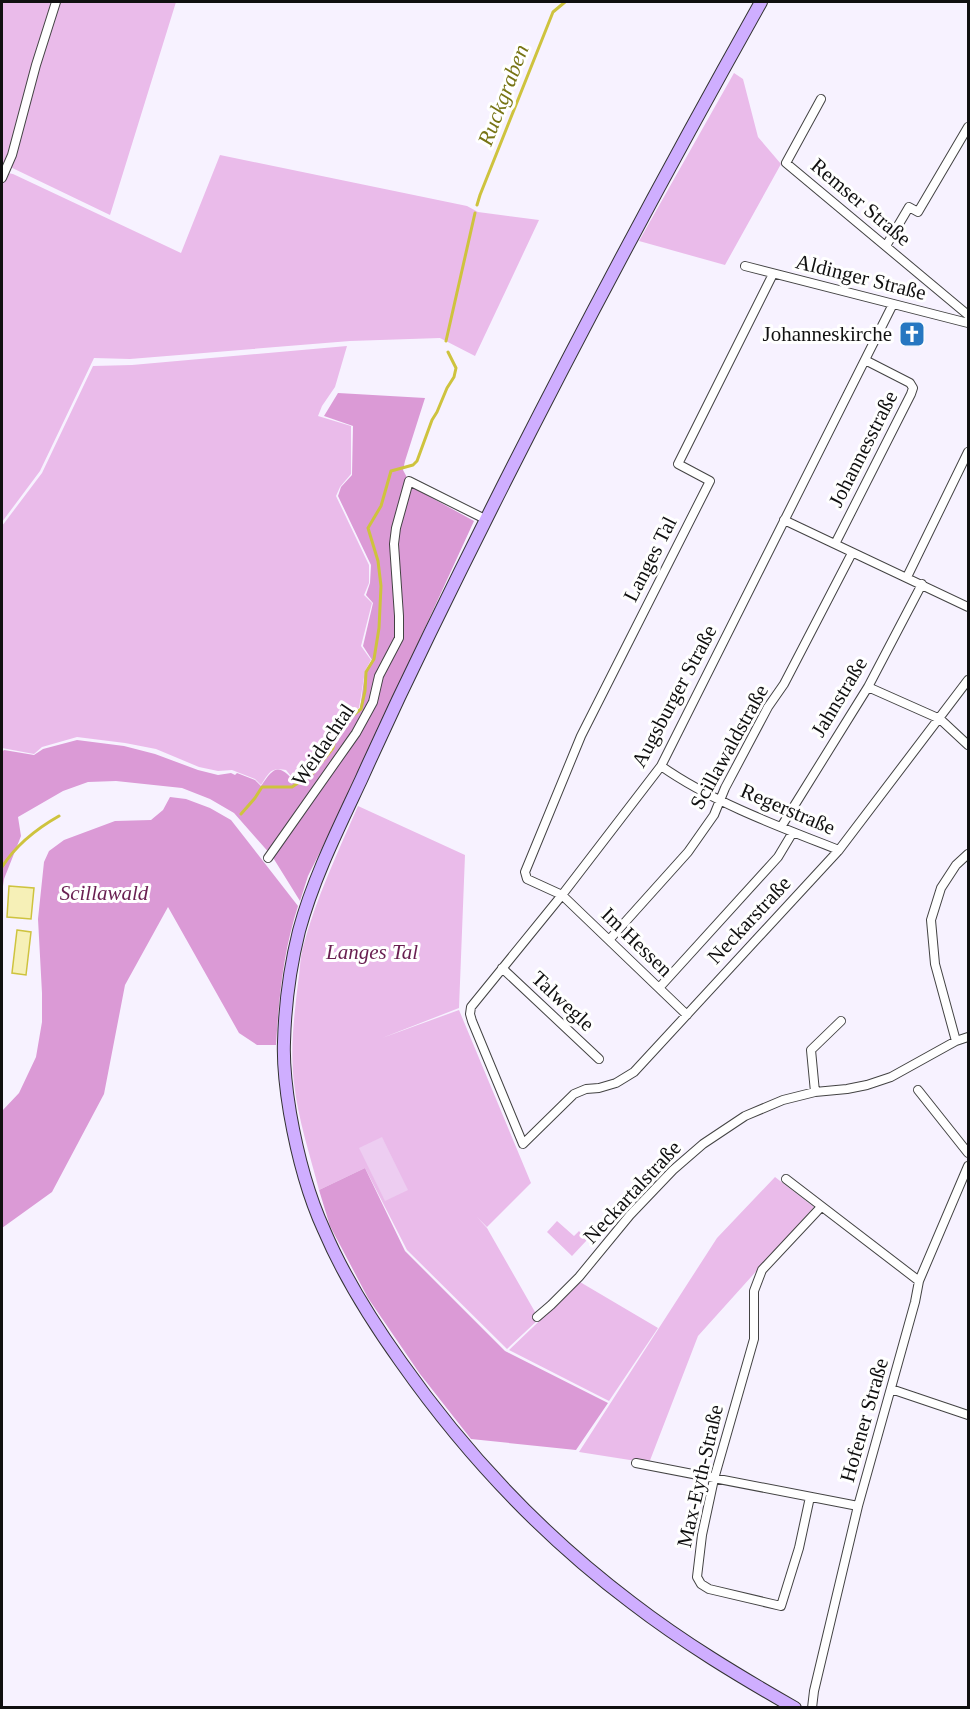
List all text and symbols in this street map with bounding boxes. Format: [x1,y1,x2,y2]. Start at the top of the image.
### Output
water label: Ruckgraben [472,41,534,150]
street label: Remser Straße [806,153,916,251]
street label: Aldinger Straße [793,249,929,305]
church icon: Johanneskirche [897,319,927,349]
place label: Johanneskirche [763,322,892,346]
street label: Johannesstraße [823,387,903,511]
street label: Langes Tal [618,512,682,605]
street label: Augsburger Straße [626,621,722,771]
street label: Jahnstraße [806,653,872,741]
street label: Scillawaldstraße [685,680,773,814]
street label: Weidachtal [287,699,359,791]
street label: Regerstraße [737,778,839,840]
street label: Neckarstraße [702,871,796,969]
park label: Scillawald [60,881,149,905]
street label: Im Hessen [597,902,678,982]
park label: Langes Tal [325,940,418,964]
street label: Talwegle [527,966,599,1036]
street label: Neckartalstraße [578,1136,686,1248]
street label: Hofener Straße [835,1355,893,1485]
street label: Max-Eyth-Straße [672,1402,728,1550]

